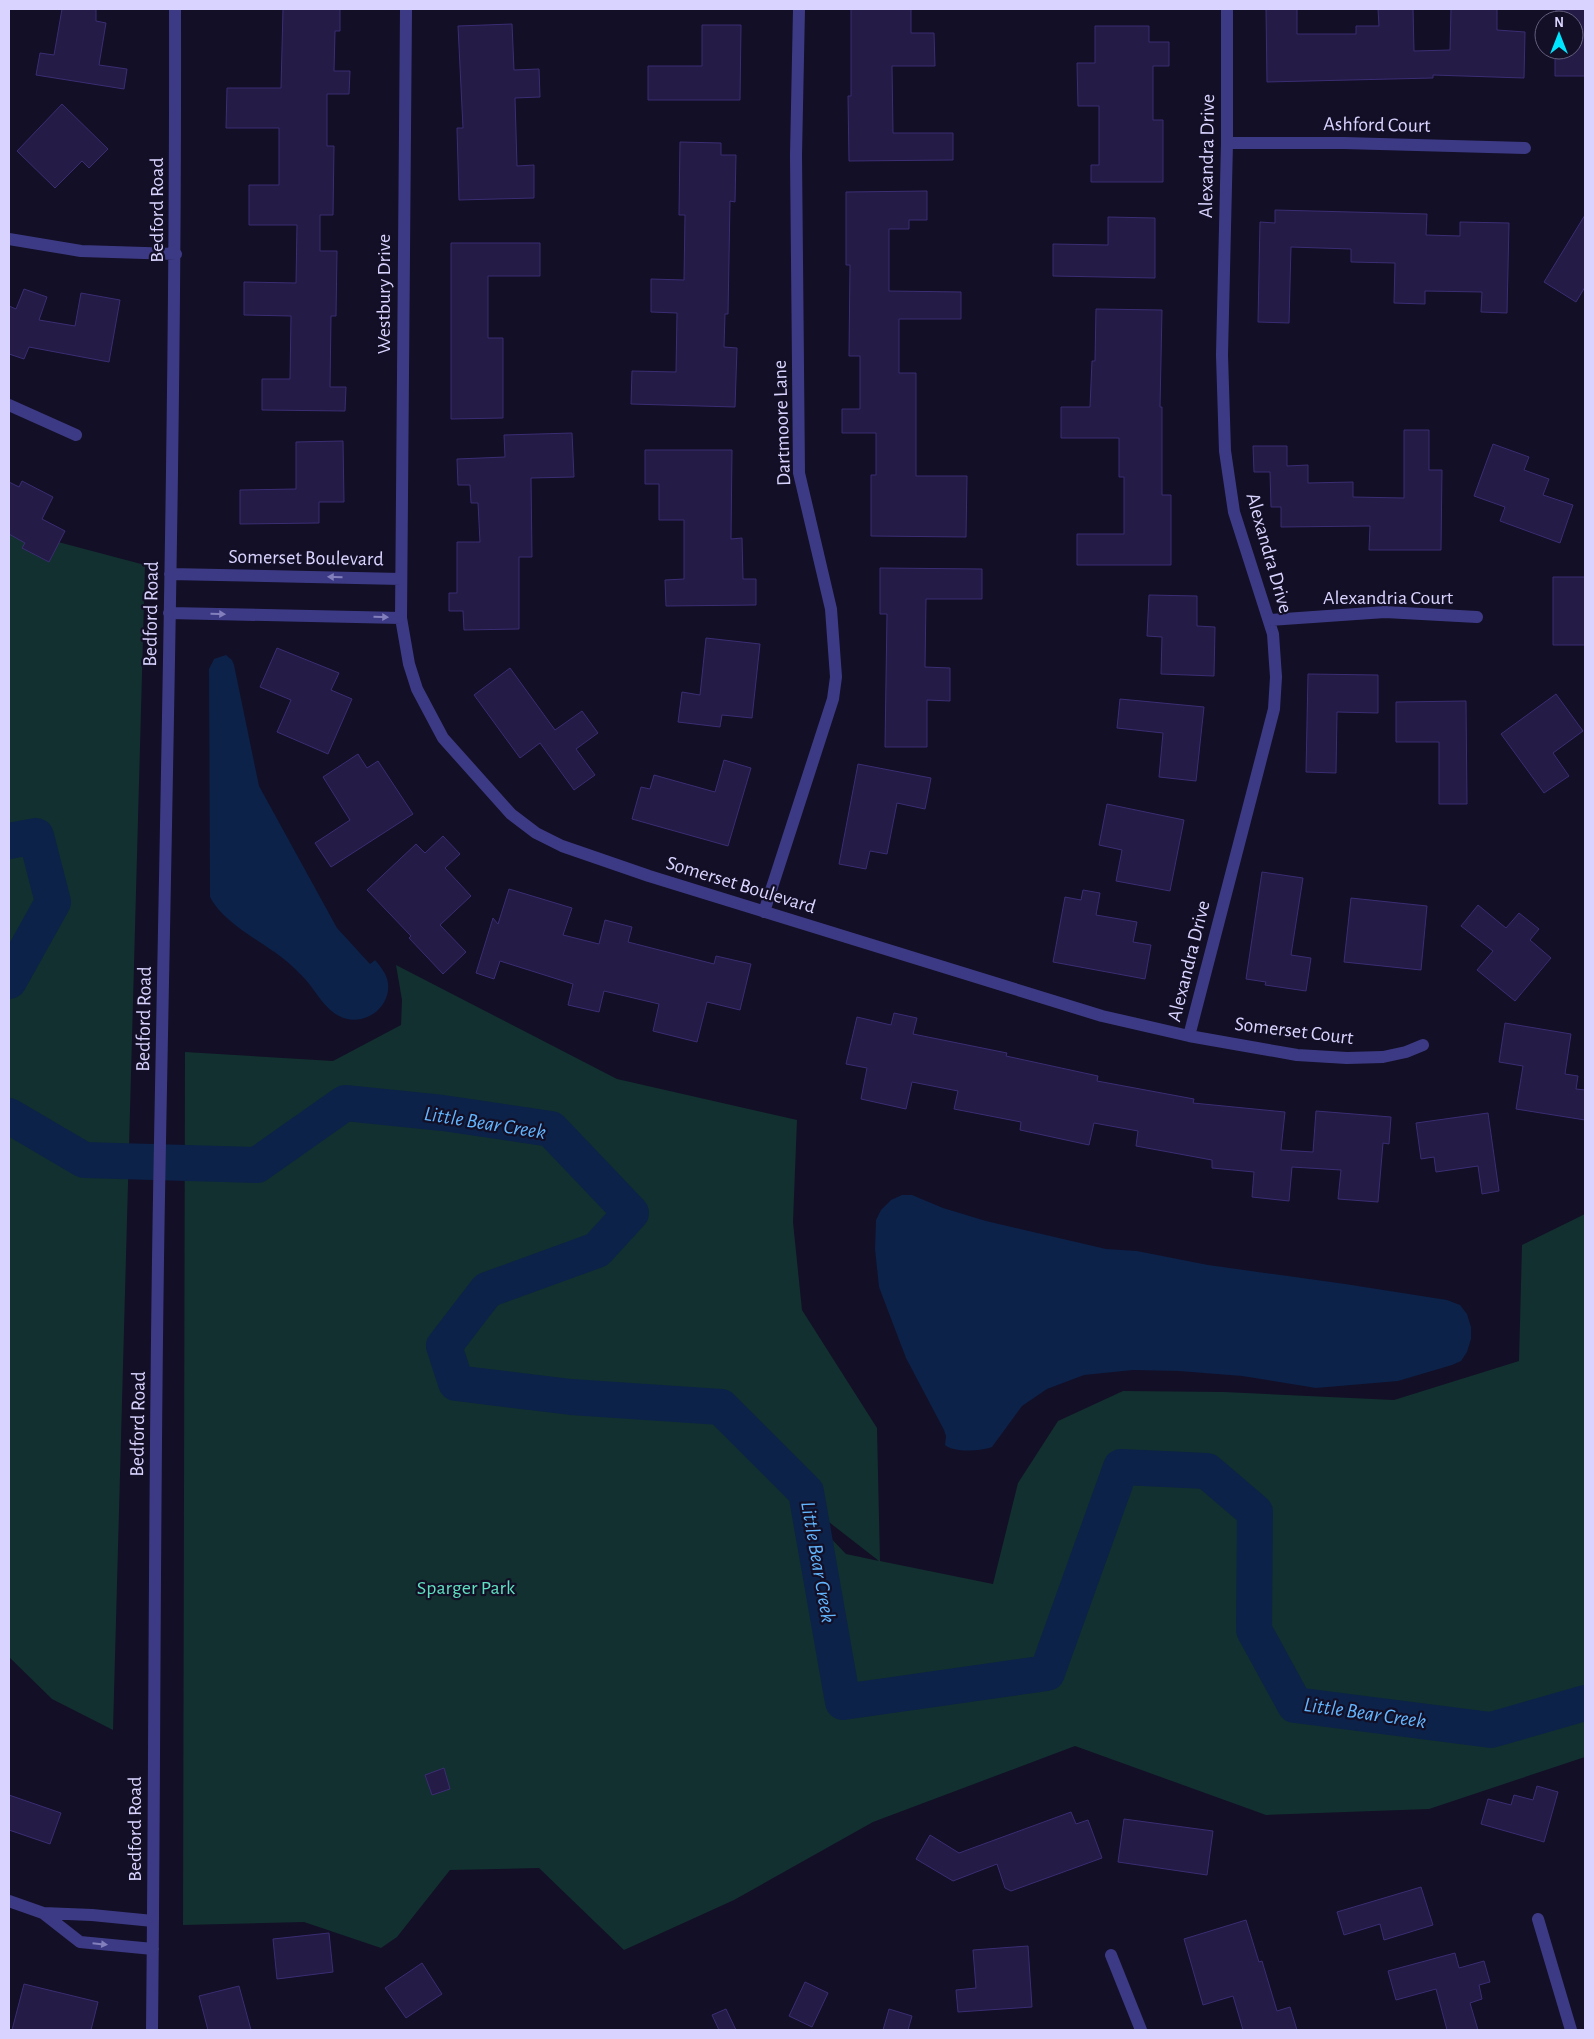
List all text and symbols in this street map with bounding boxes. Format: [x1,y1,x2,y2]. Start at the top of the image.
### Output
north arrow [1534,10,1584,60]
text: N [1554,16,1564,30]
street label: Alexandra Drive [1196,94,1218,218]
street label: Ashford Court [1323,114,1431,136]
street label: Bedford Road [147,157,167,263]
street label: Westbury Drive [374,234,394,354]
street label: Dartmoore Lane [770,360,794,486]
street label: Alexandra Drive [1242,491,1296,615]
street label: Somerset Boulevard [228,547,384,569]
street label: Bedford Road [140,561,162,667]
one-way arrow [327,573,343,581]
street label: Alexandria Court [1323,588,1454,608]
one-way arrow [210,611,226,619]
one-way arrow [373,614,389,622]
street label: Somerset Boulevard [664,853,818,917]
street label: Alexandra Drive [1164,898,1214,1024]
street label: Bedford Road [133,966,155,1072]
street label: Somerset Court [1234,1014,1355,1048]
water label: Little Bear Creek [423,1103,548,1143]
street label: Bedford Road [127,1371,149,1477]
water label: Little Bear Creek [797,1500,839,1625]
park label: Sparger Park [417,1578,515,1598]
water label: Little Bear Creek [1303,1694,1428,1732]
street label: Bedford Road [125,1776,145,1882]
one-way arrow [92,1940,108,1948]

